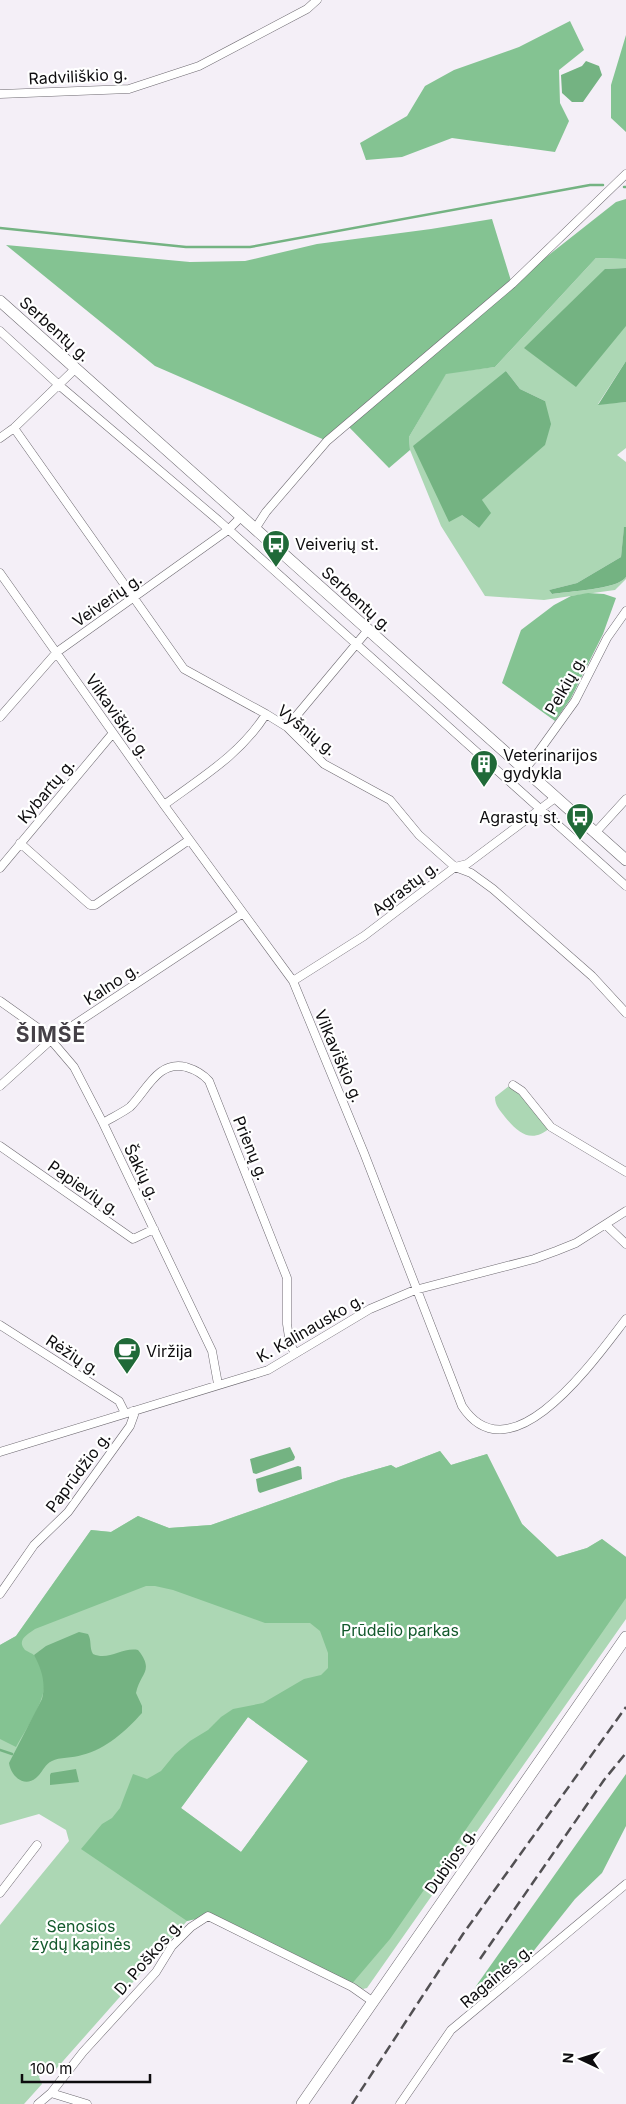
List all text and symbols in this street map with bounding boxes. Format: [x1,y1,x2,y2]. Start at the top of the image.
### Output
street label: Radviliškio g. [28,63,128,89]
street label: Serbentų g. [16,292,94,366]
bus stop icon: Veiverių st. [261,529,291,568]
place label: Veiverių st. [295,534,379,554]
street label: Serbentų g. [318,562,396,636]
street label: Veiverių g. [69,569,145,631]
street label: Pelkių g. [540,652,590,718]
street label: Vilkaviškio g. [81,670,155,762]
street label: Vyšnių g. [273,700,341,760]
place label: Veterinarijos gydykla [503,745,598,783]
building icon: Veterinarijos gydykla [469,749,499,788]
street label: Kybartų g. [13,755,79,827]
bus stop icon: Agrastų st. [565,802,595,841]
place label: Agrastų st. [479,807,561,827]
street label: Agrastų g. [368,857,442,919]
street label: Kalno g. [80,959,142,1009]
street label: Vilkaviškio g. [310,1007,368,1105]
district label: ŠIMŠĖ [16,1021,86,1047]
street label: Prienų g. [229,1113,273,1183]
street label: Šakių g. [120,1141,164,1203]
street label: Papievių g. [44,1156,124,1220]
street label: K. Kalinausko g. [253,1289,367,1367]
street label: Rėžių g. [42,1330,104,1380]
cafe icon: Viržija [112,1336,142,1375]
place label: Viržija [146,1341,193,1361]
street label: Paprūdžio g. [41,1428,115,1516]
park label: Prūdelio parkas [341,1620,459,1640]
street label: Dubijos g. [420,1824,480,1898]
street label: D. Poškos g. [110,1915,186,1999]
park label: Senosios žydų kapinės [31,1916,131,1954]
street label: Ragainės g. [456,1940,536,2012]
north arrow [556,2034,606,2084]
scale bar [22,2052,150,2084]
text: N [559,2052,576,2064]
text: 100 m [30,2059,72,2078]

